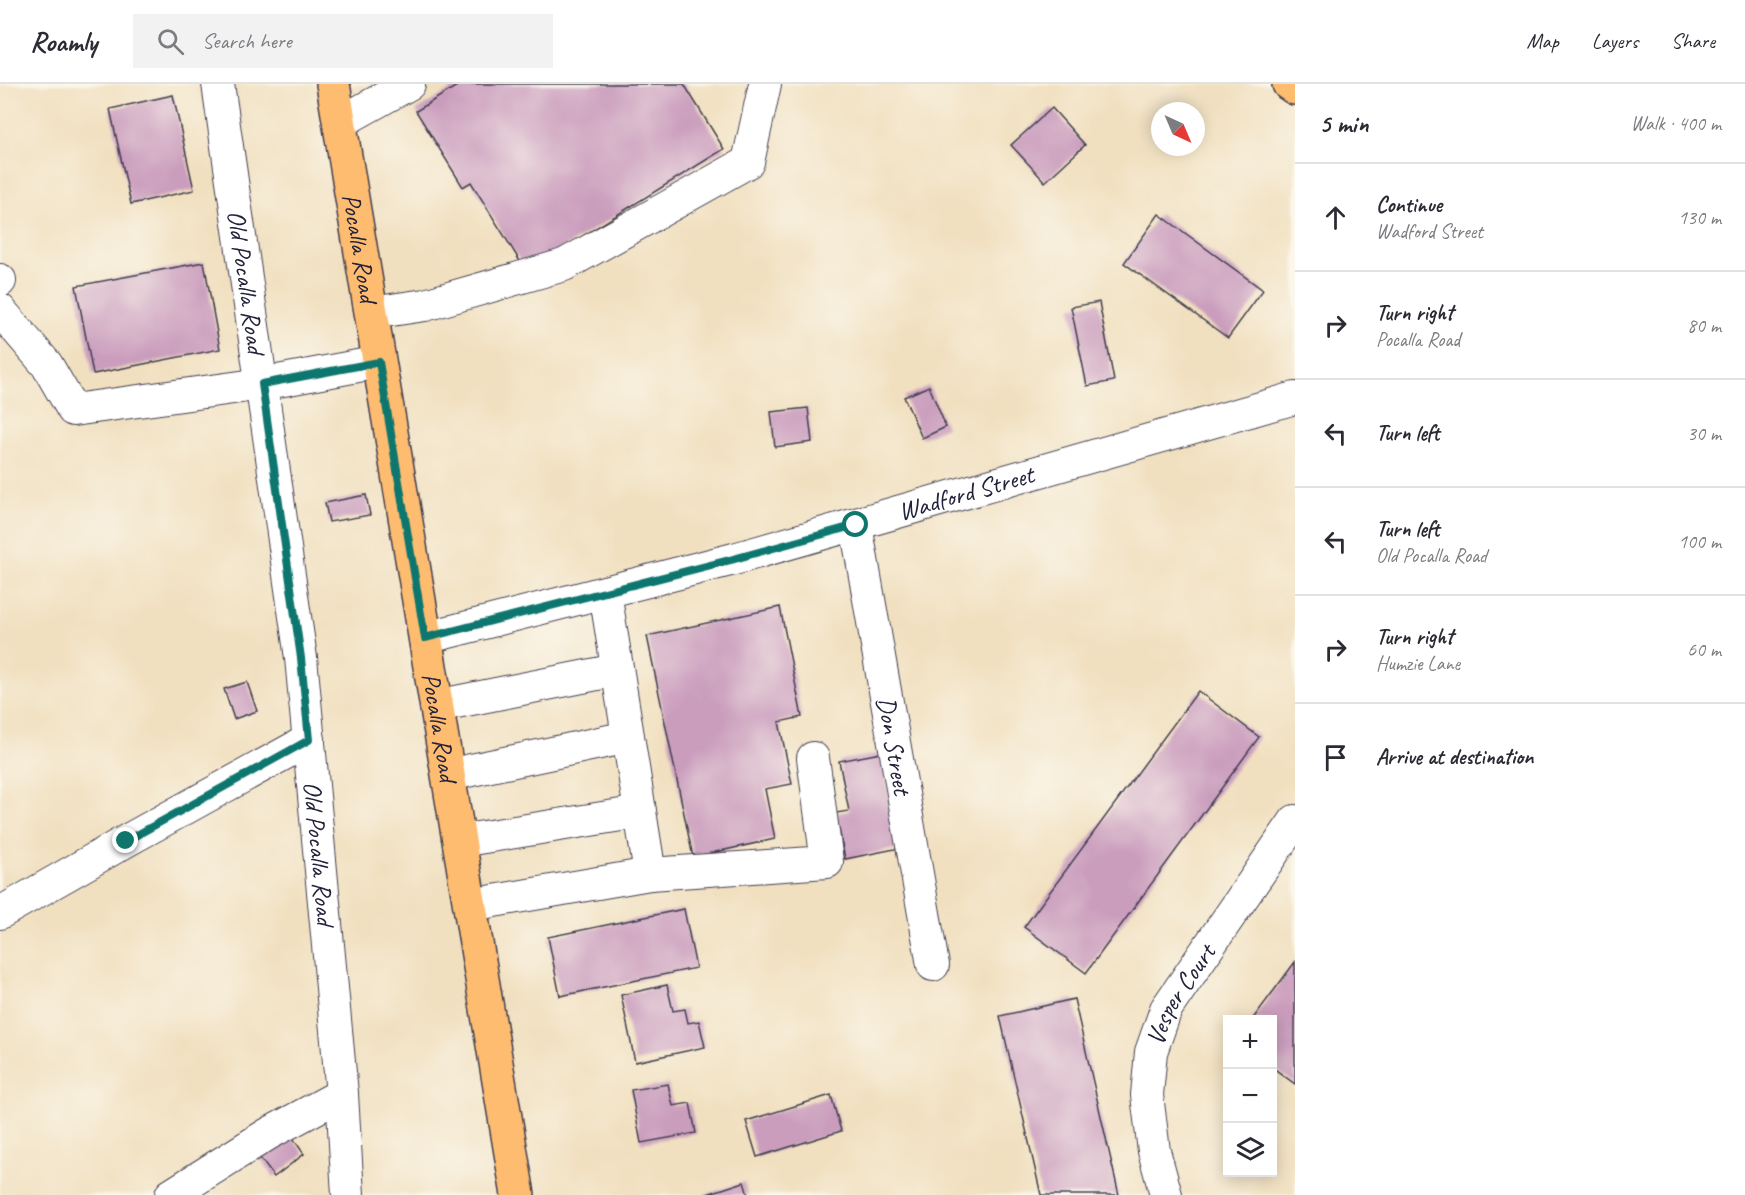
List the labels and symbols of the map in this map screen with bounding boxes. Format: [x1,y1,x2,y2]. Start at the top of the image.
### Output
north arrow [1151,102,1205,156]
street label: Pocalla Road [335,191,386,308]
street label: Old Pocalla Road [219,208,273,360]
street label: Wadford Street [894,457,1040,528]
route start [842,511,868,537]
street label: Pocalla Road [414,671,465,788]
street label: Don Street [869,694,919,800]
street label: Old Pocalla Road [296,780,342,930]
route end [112,827,138,853]
street label: Vesper Court [1139,936,1224,1049]

